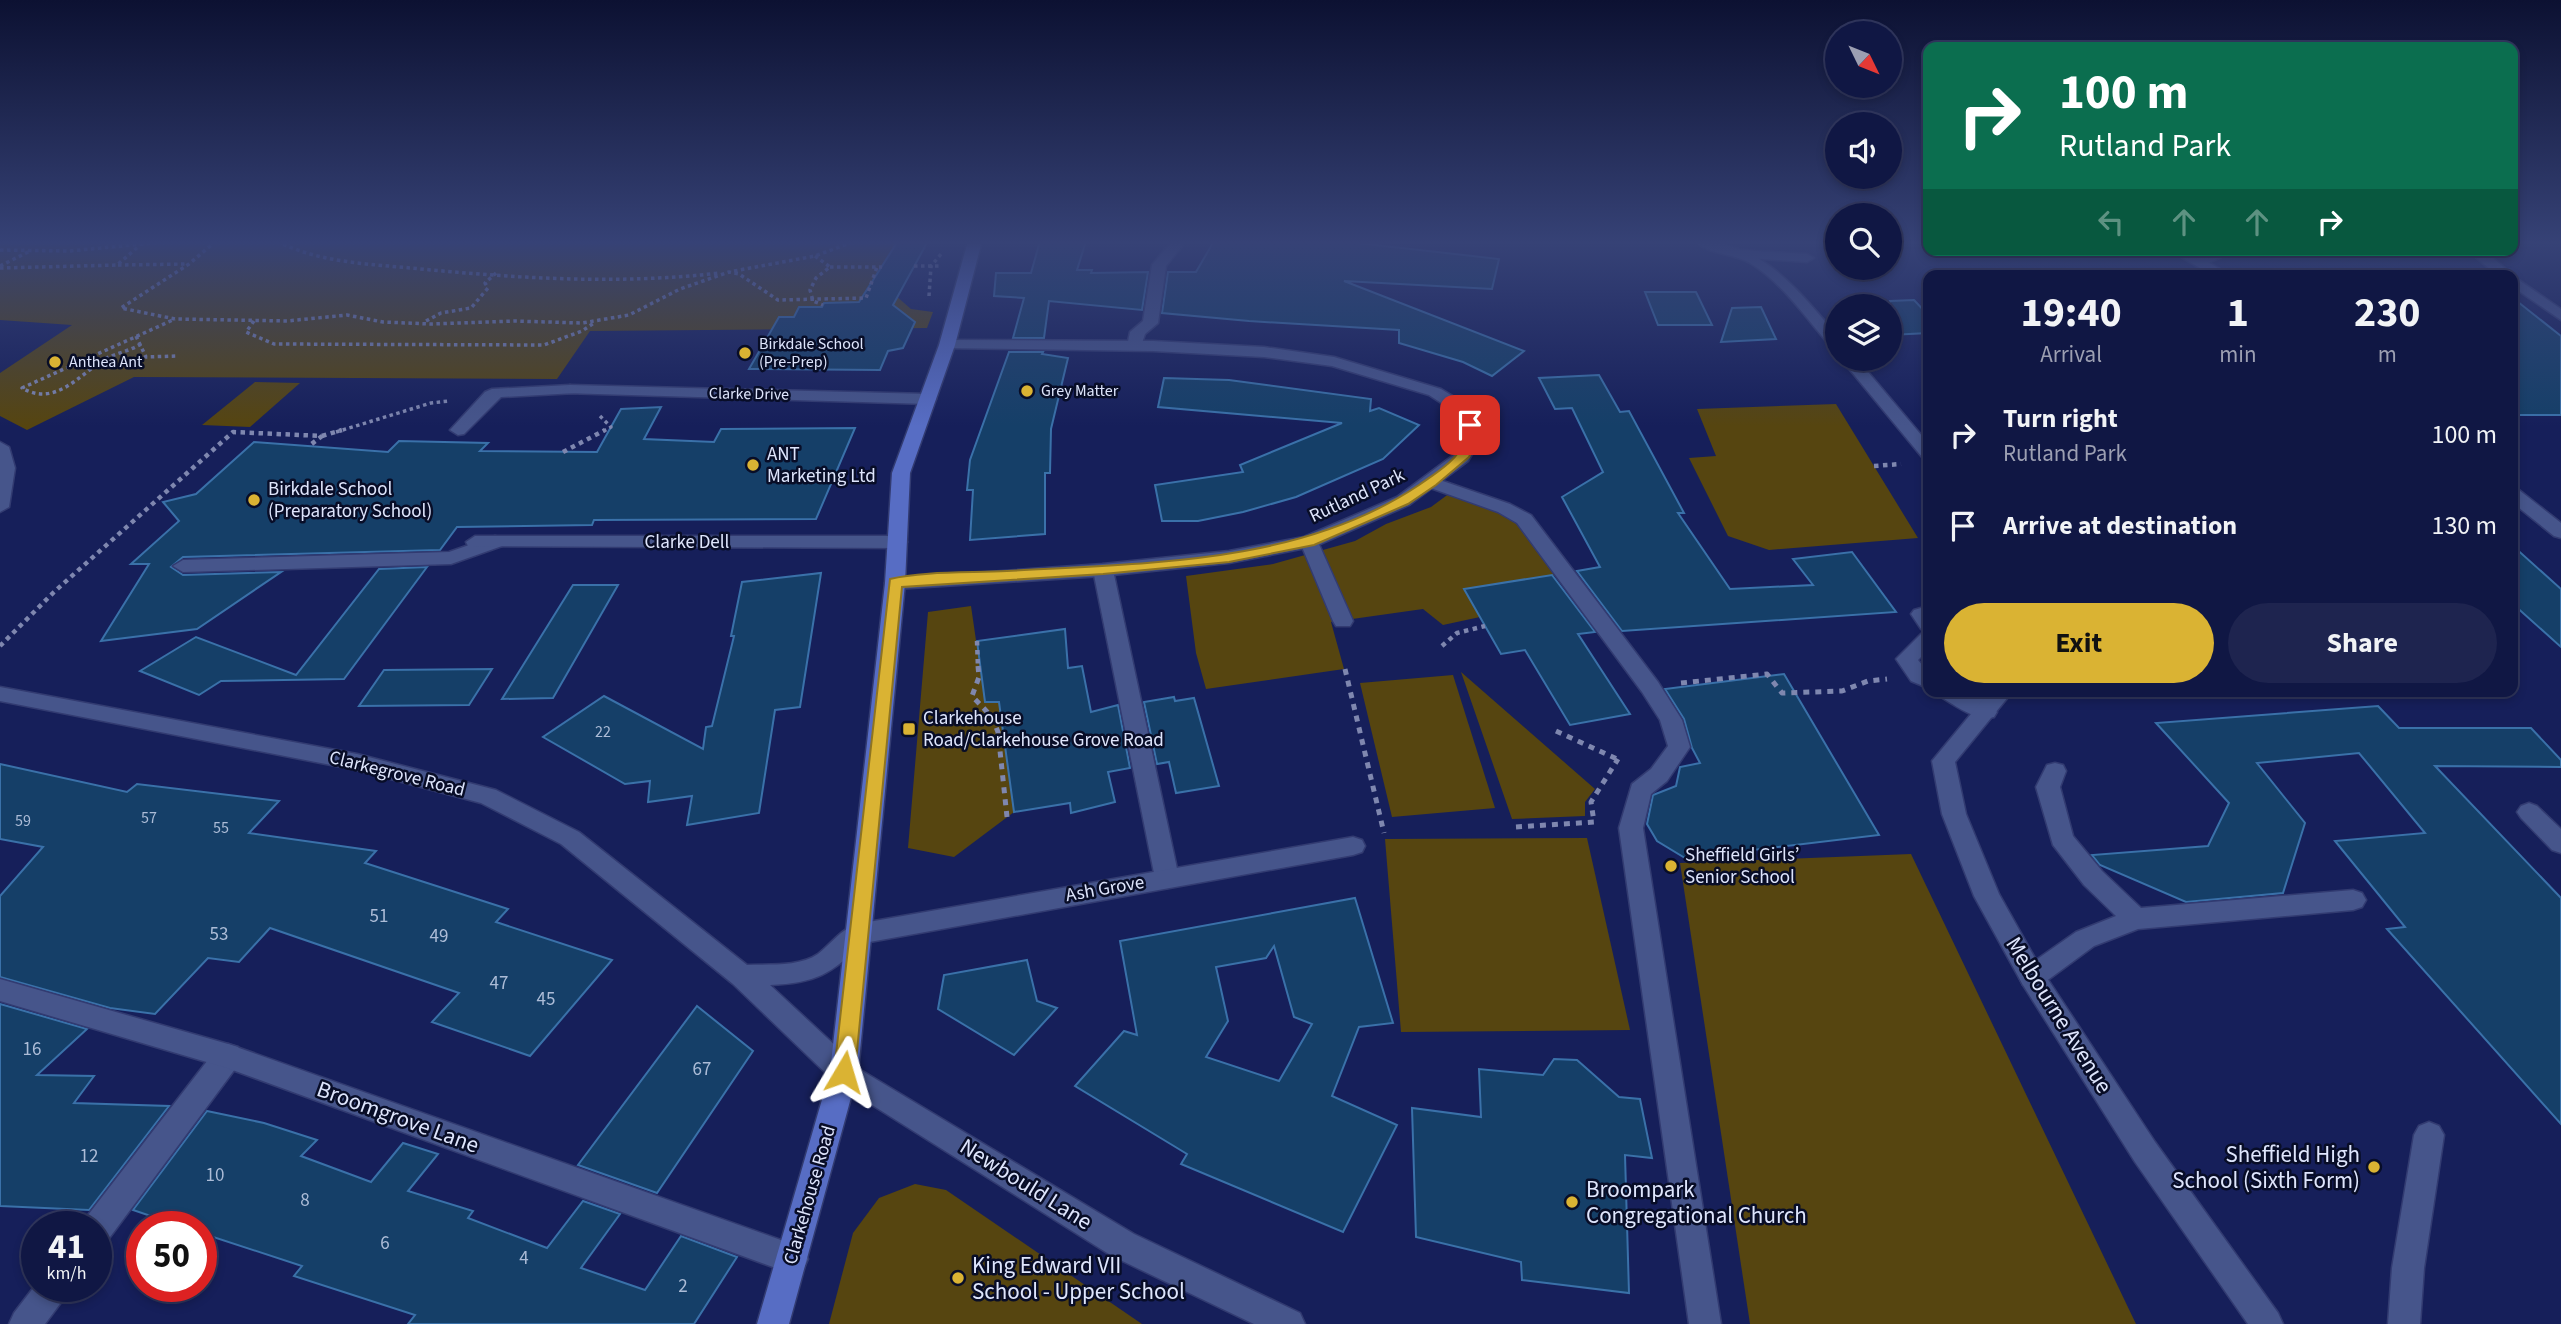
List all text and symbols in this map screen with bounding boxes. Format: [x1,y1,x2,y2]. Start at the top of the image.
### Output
north arrow [1825,21,1902,98]
map controls [1825,21,1902,371]
text: 100 m [2059,58,2188,128]
icon: right [1944,70,2035,161]
button: sound [1825,112,1902,189]
text: Rutland Park [2059,123,2231,169]
button: search [1825,203,1902,280]
icon: left [2092,203,2130,241]
icon: ahead [2165,203,2203,241]
icon: ahead [2238,203,2276,241]
icon: right [2311,203,2349,241]
text: 19:40 [2020,283,2122,343]
text: 1 [2227,283,2249,343]
text: 230 [2354,283,2421,343]
button: layers [1825,294,1902,371]
place label: Birkdale School (Pre-Prep) [759,333,864,373]
text: Arrival [2040,338,2102,371]
text: min [2219,338,2257,371]
text: m [2378,338,2397,371]
marker: Birkdale School (Pre-Prep) [737,345,753,361]
place label: Anthea Ant [69,351,143,373]
marker: Anthea Ant [47,354,63,370]
place label: Grey Matter [1041,380,1119,402]
street label: Clarke Drive [709,382,789,406]
marker: Grey Matter [1019,383,1035,399]
pin [1440,395,1500,455]
text: Turn right [2003,400,2118,437]
icon: arrive [1451,406,1489,444]
icon: right [1944,416,1982,454]
text: 100 m [2431,416,2497,453]
text: Rutland Park [2003,437,2127,470]
place label: ANT Marketing Ltd [767,441,876,490]
marker: ANT Marketing Ltd [745,457,761,473]
street label: Rutland Park [1305,462,1410,530]
place label: Birkdale School (Preparatory School) [268,476,432,525]
marker: Birkdale School (Preparatory School) [246,492,262,508]
icon: arrive [1944,507,1982,545]
text: Arrive at destination [2003,507,2237,544]
text: 130 m [2431,507,2497,544]
street label: Clarke Dell [645,529,730,556]
button: Exit [1944,603,2214,683]
button: Share [2228,603,2497,683]
place label: Clarkehouse Road/Clarkehouse Grove Road [923,705,1164,754]
house number: 22 [595,721,611,743]
marker: Clarkehouse Road/Clarkehouse Grove Road [901,721,917,737]
street label: Clarkegrove Road [326,744,468,804]
house number: 57 [141,807,157,829]
house number: 59 [15,810,31,832]
house number: 55 [213,817,229,839]
place label: Sheffield Girls’ Senior School [1685,842,1800,891]
marker: Sheffield Girls’ Senior School [1663,858,1679,874]
street label: Ash Grove [1064,869,1146,909]
house number: 51 [370,903,388,930]
house number: 53 [210,921,228,948]
house number: 49 [430,923,448,950]
street label: Melbourne Avenue [1998,930,2120,1100]
house number: 47 [490,970,508,997]
house number: 45 [537,986,555,1013]
position arrow [807,1035,881,1109]
house number: 16 [23,1036,41,1063]
house number: 67 [693,1056,711,1083]
street label: Broomgrove Lane [312,1072,484,1162]
street label: Clarkehouse Road [777,1122,843,1268]
street label: Newbould Lane [953,1130,1099,1238]
place label: Sheffield High School (Sixth Form) [2172,1138,2360,1197]
house number: 12 [80,1143,98,1170]
marker: Sheffield High School (Sixth Form) [2366,1159,2382,1175]
house number: 10 [206,1162,224,1189]
place label: Broompark Congregational Church [1586,1173,1807,1232]
house number: 8 [300,1187,310,1214]
marker: Broompark Congregational Church [1564,1194,1580,1210]
speed limit sign: 50 [126,1211,217,1302]
text: 41 [48,1222,85,1272]
house number: 6 [380,1230,390,1257]
house number: 4 [519,1245,529,1272]
place label: King Edward VII School - Upper School [972,1249,1185,1308]
text: km/h [47,1261,86,1286]
marker: King Edward VII School - Upper School [950,1270,966,1286]
house number: 2 [678,1273,688,1300]

